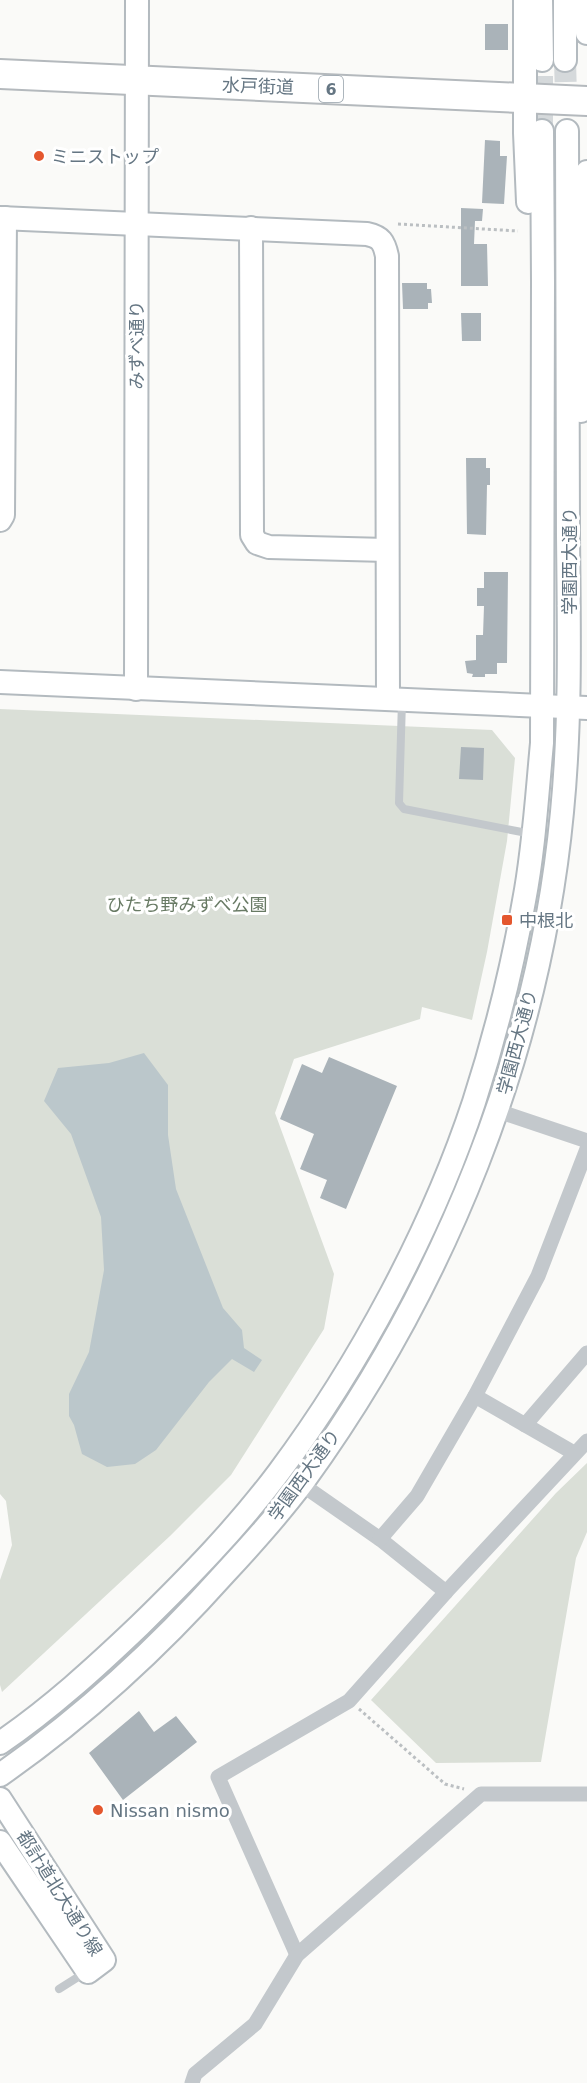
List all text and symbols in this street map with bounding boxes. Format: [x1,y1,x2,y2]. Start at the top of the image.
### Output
street label: 水戸街道 [222,74,294,98]
road number: 6 [319,76,343,102]
place label: ミニストップ [51,146,159,167]
marker: ミニストップ [32,149,46,163]
street label: みずべ通り [126,300,147,390]
street label: 学園西大通り [559,507,580,615]
park label: ひたち野みずべ公園 [106,894,268,915]
place label: 中根北 [519,910,573,931]
marker: 中根北 [500,913,514,927]
street label: 学園西大通り [493,987,541,1097]
street label: 学園西大通り [264,1425,344,1525]
place label: Nissan nismo [110,1800,230,1821]
marker: Nissan nismo [91,1803,105,1817]
street label: 都計道北大通り線 [13,1826,107,1960]

